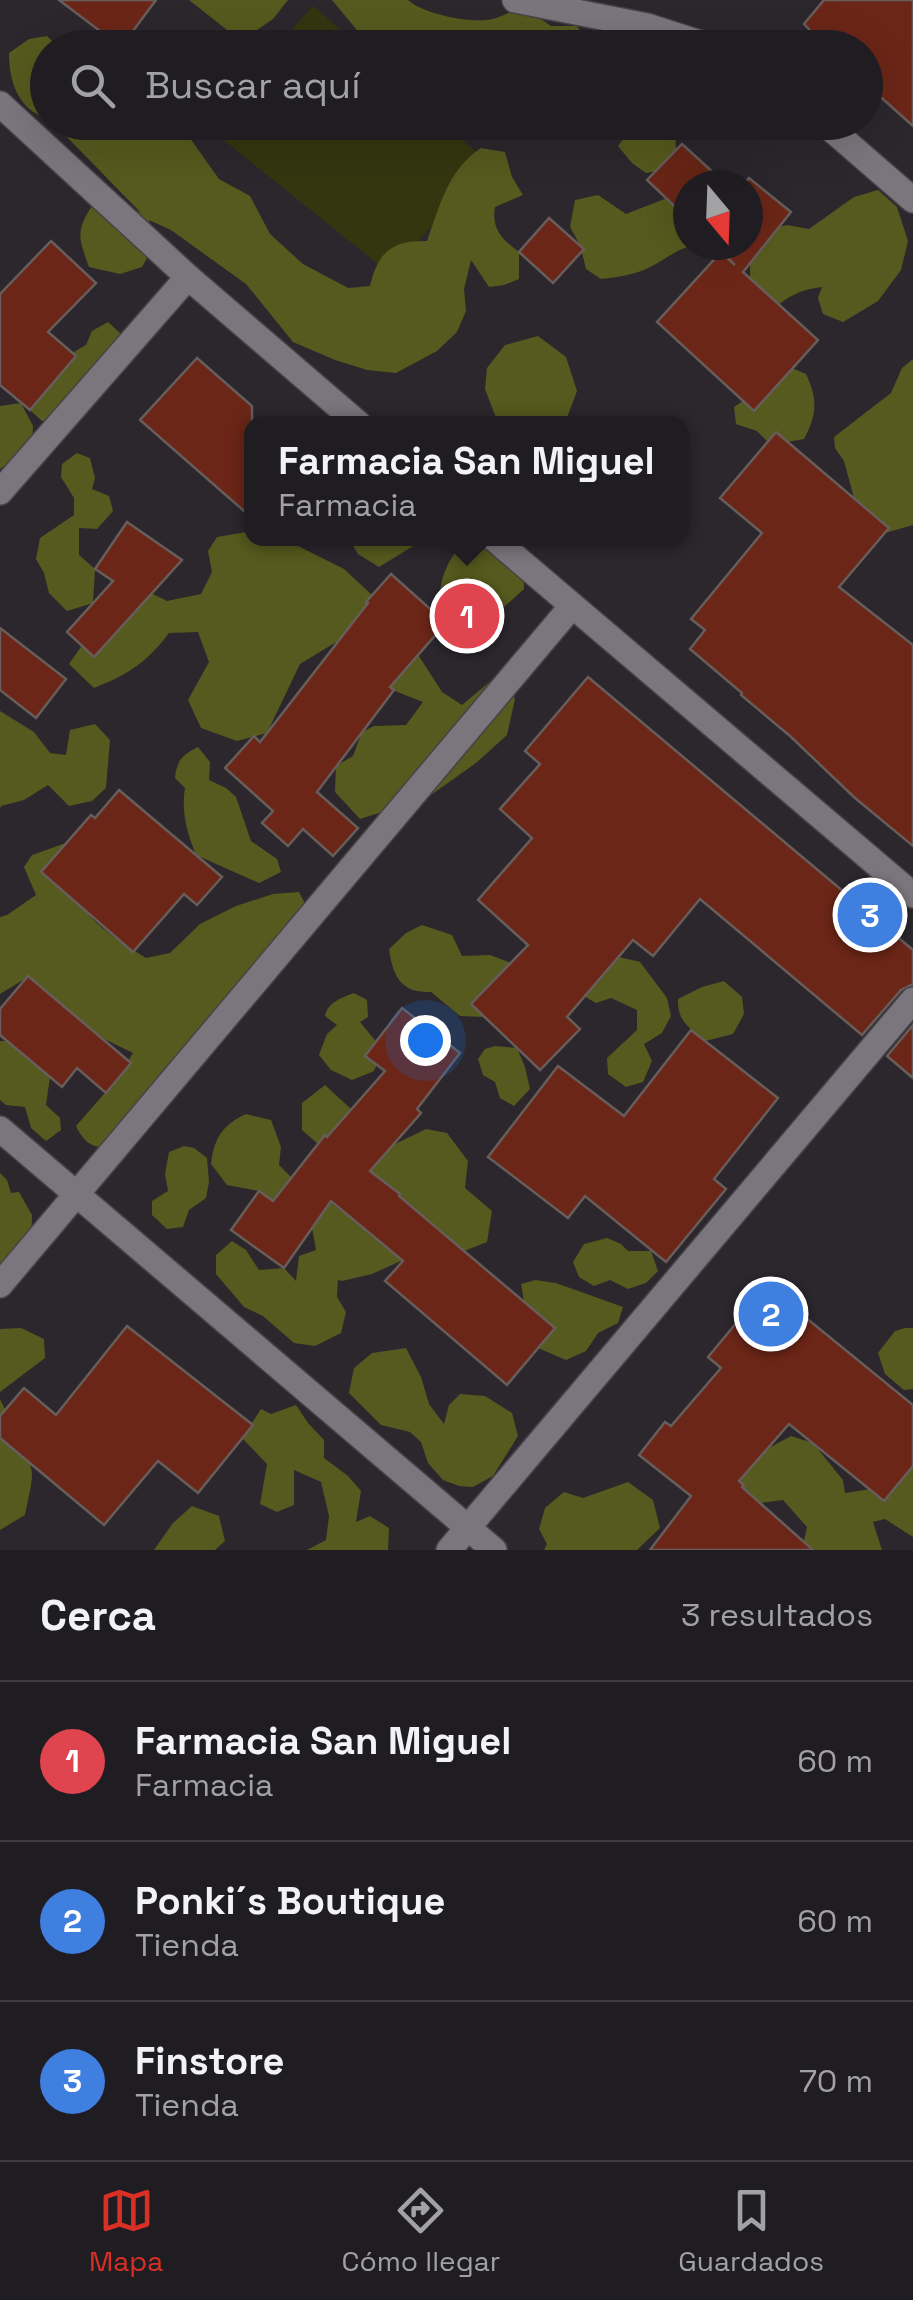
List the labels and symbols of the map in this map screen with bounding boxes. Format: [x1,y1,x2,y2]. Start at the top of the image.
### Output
north arrow [673,170,763,260]
pin: 1 [434,578,500,654]
pin: 3 [838,878,902,952]
your location [400,1015,451,1066]
pin: 2 [738,1276,804,1352]

